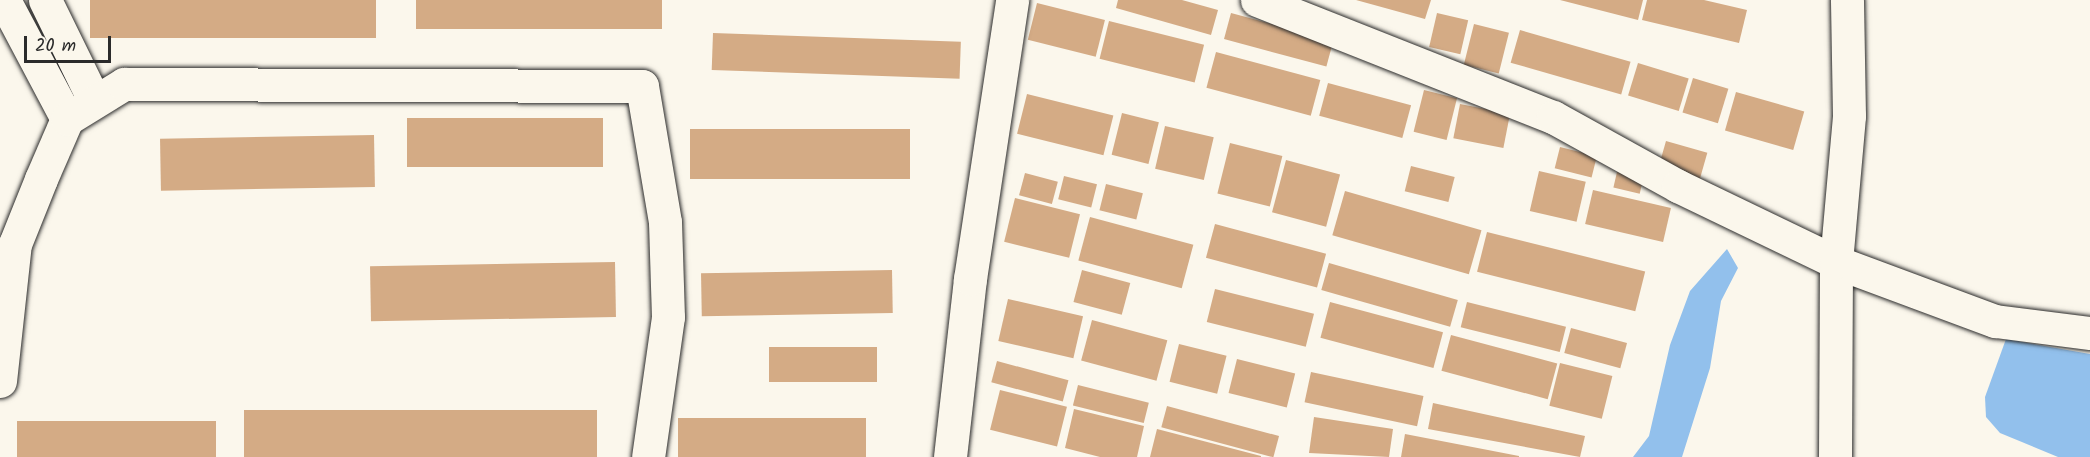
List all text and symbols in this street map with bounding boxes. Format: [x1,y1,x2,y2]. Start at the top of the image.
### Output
scale bar [27,24,114,62]
text: 20 m [35,32,76,61]

